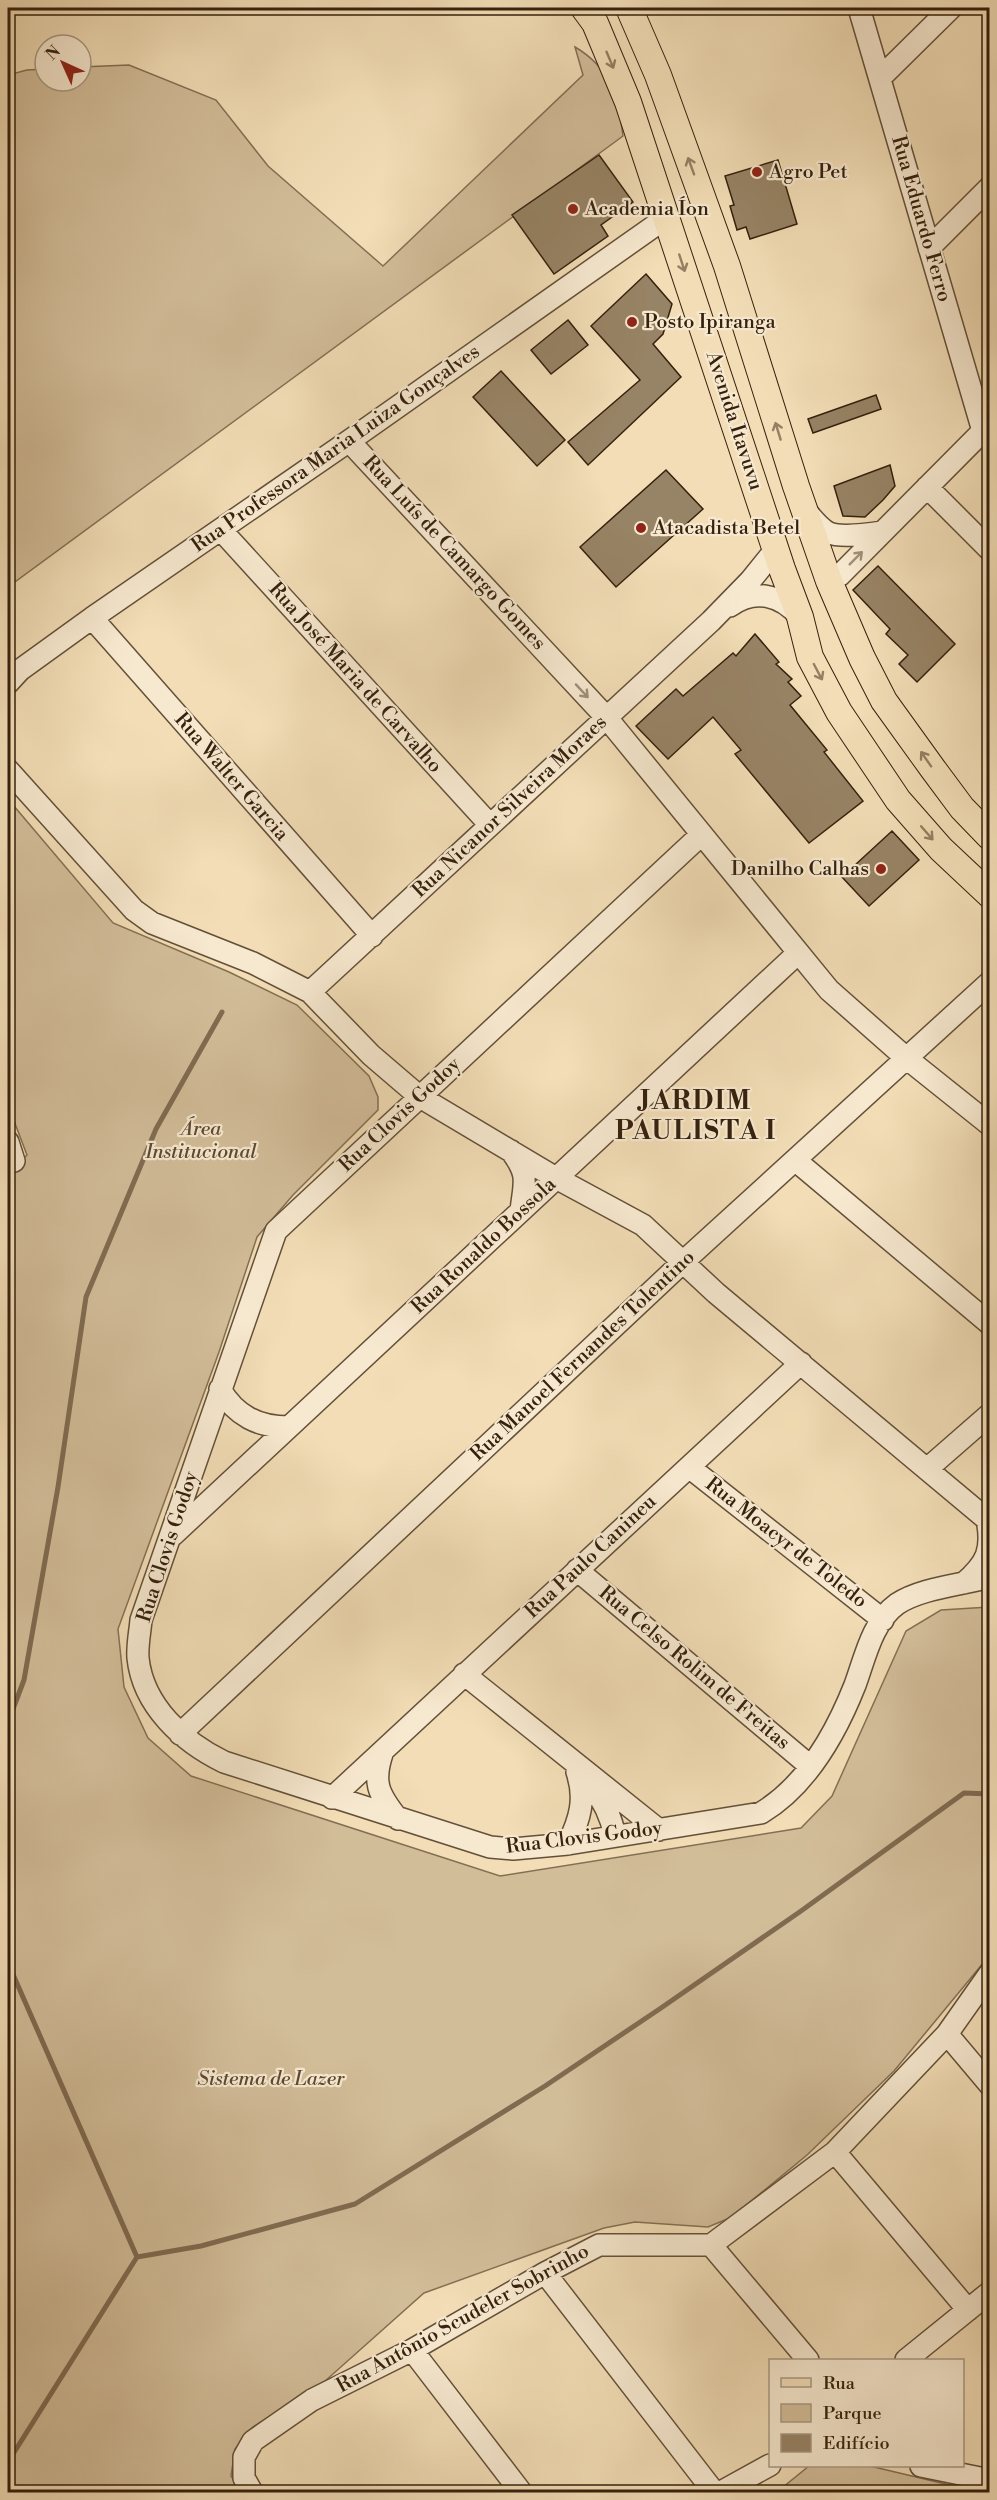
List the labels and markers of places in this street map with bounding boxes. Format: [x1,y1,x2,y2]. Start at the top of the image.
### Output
place label: Agro Pet [768,160,847,185]
marker: Agro Pet [750,165,764,179]
place label: Academia Íon [584,196,709,222]
marker: Academia Íon [566,202,580,216]
place label: Posto Ipiranga [644,310,776,335]
marker: Posto Ipiranga [625,315,639,329]
place label: Atacadista Betel [652,516,800,541]
marker: Atacadista Betel [634,521,648,535]
place label: Danilho Calhas [731,857,869,882]
marker: Danilho Calhas [874,862,888,876]

